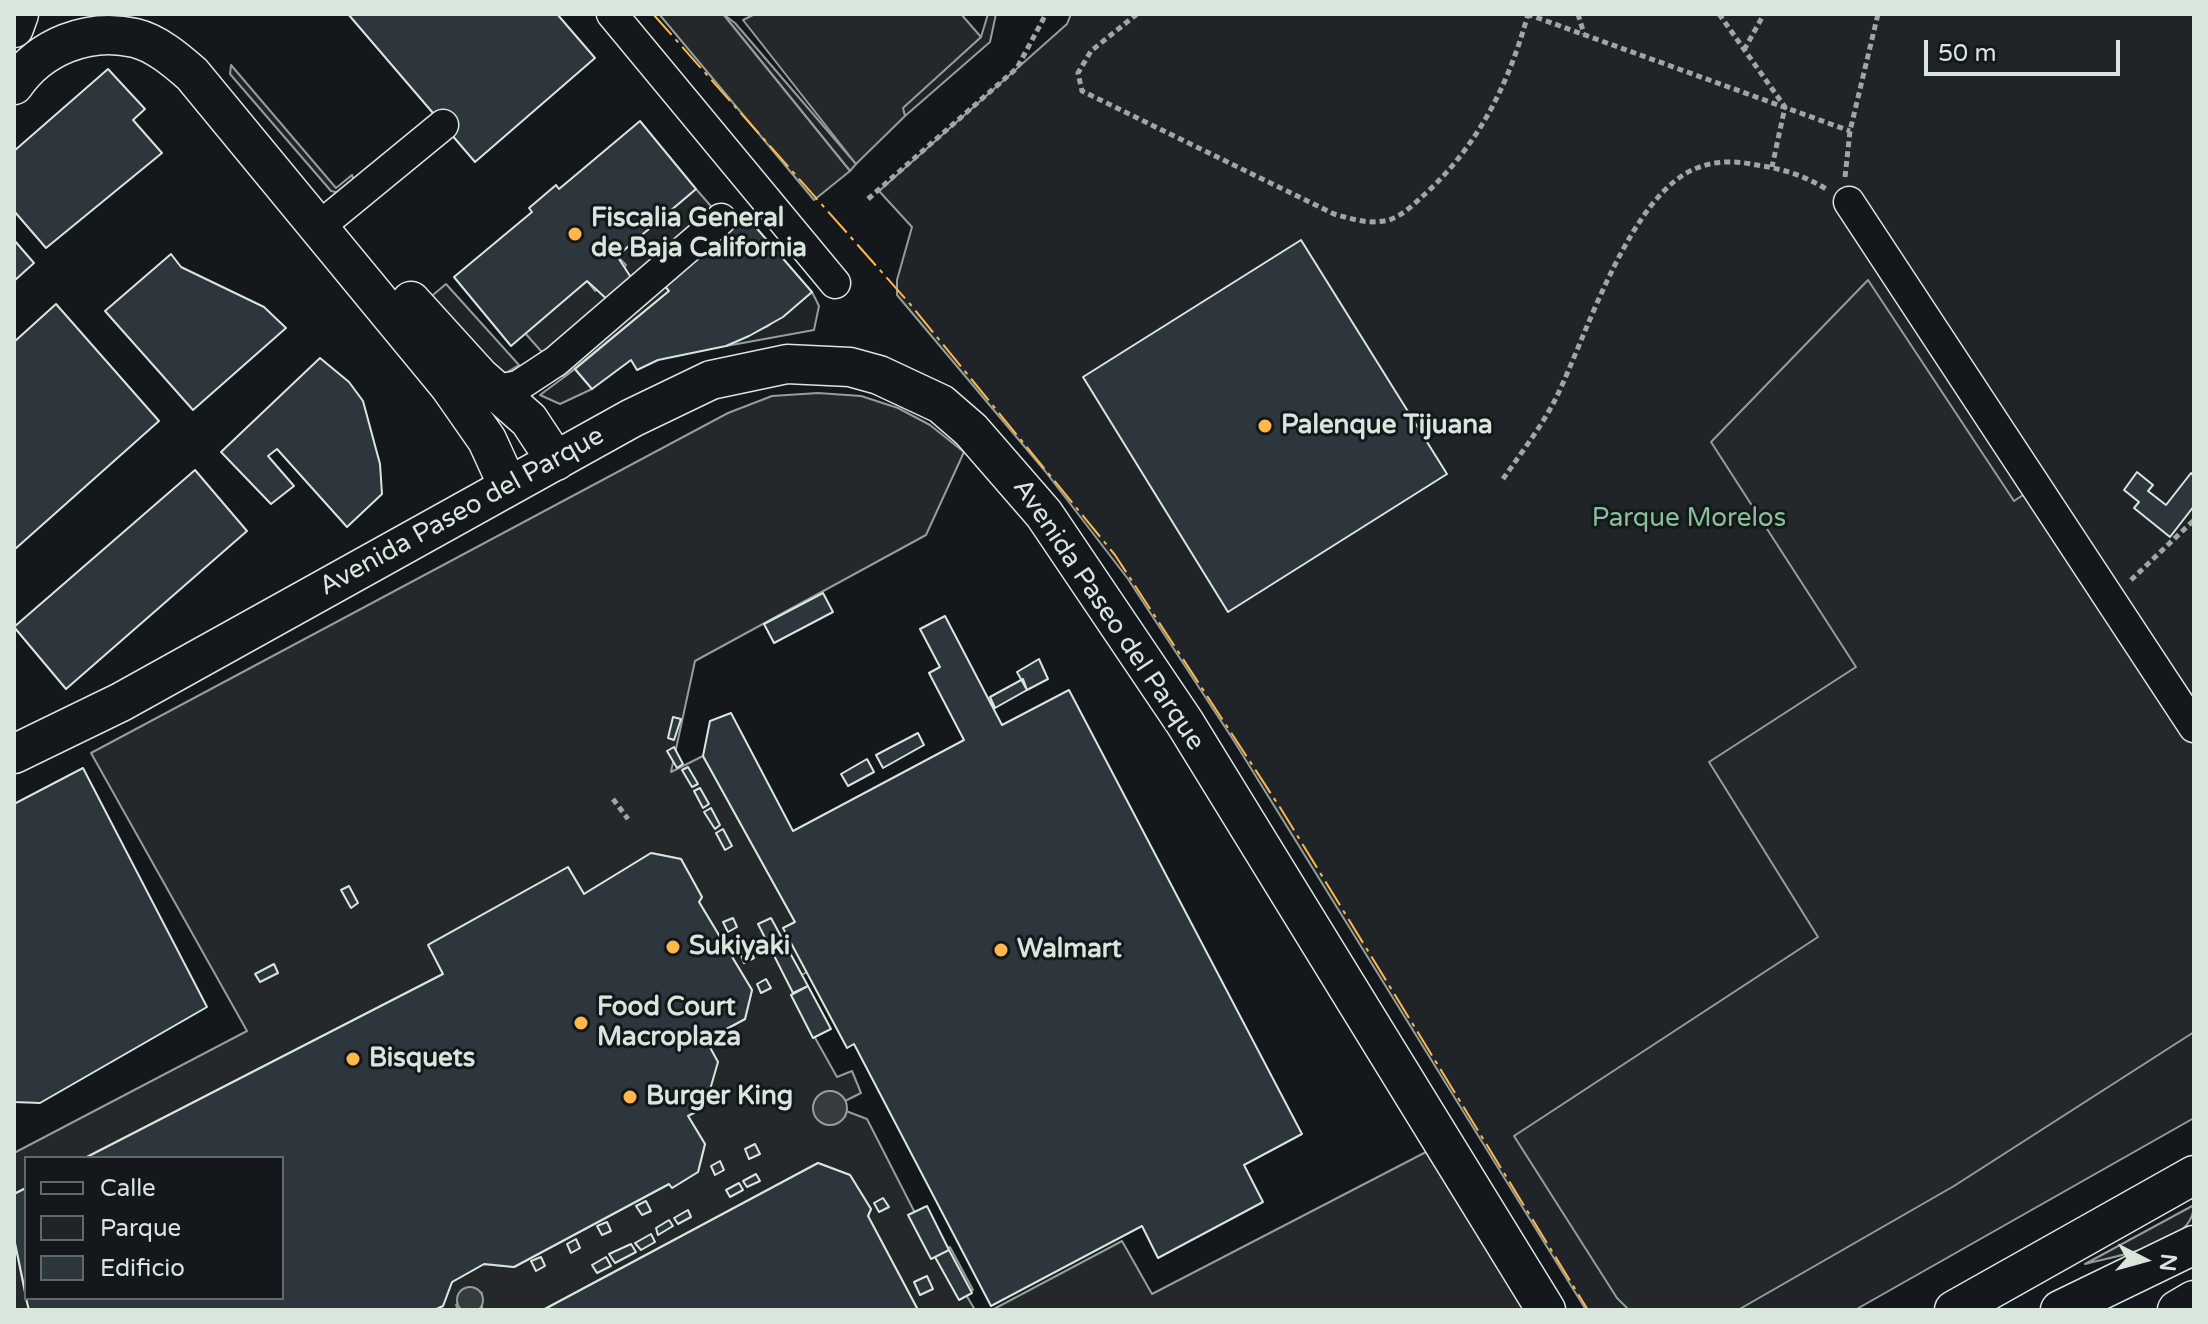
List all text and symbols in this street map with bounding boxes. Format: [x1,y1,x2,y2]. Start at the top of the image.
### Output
scale bar [1928,24,2124,74]
text: 50 m [1938,39,1996,68]
place label: Fiscalia General de Baja California [591,203,807,264]
marker: Fiscalia General de Baja California [566,225,584,243]
place label: Palenque Tijuana [1281,410,1493,442]
marker: Palenque Tijuana [1256,417,1274,435]
street label: Avenida Paseo del Parque [314,421,610,603]
street label: Avenida Paseo del Parque [1006,473,1210,757]
park label: Parque Morelos [1592,503,1786,535]
place label: Sukiyaki [689,931,790,963]
place label: Walmart [1017,934,1122,966]
marker: Sukiyaki [664,938,682,956]
marker: Walmart [992,941,1010,959]
place label: Food Court Macroplaza [597,992,741,1054]
marker: Food Court Macroplaza [572,1014,590,1032]
place label: Bisquets [369,1043,475,1075]
marker: Bisquets [344,1050,362,1068]
place label: Burger King [646,1081,793,1113]
marker: Burger King [621,1088,639,1106]
legend [24,1156,284,1300]
text: Calle [100,1174,156,1203]
text: Parque [100,1214,181,1243]
north arrow [2104,1220,2184,1300]
text: N [2154,1252,2182,1273]
text: Edificio [100,1254,185,1283]

